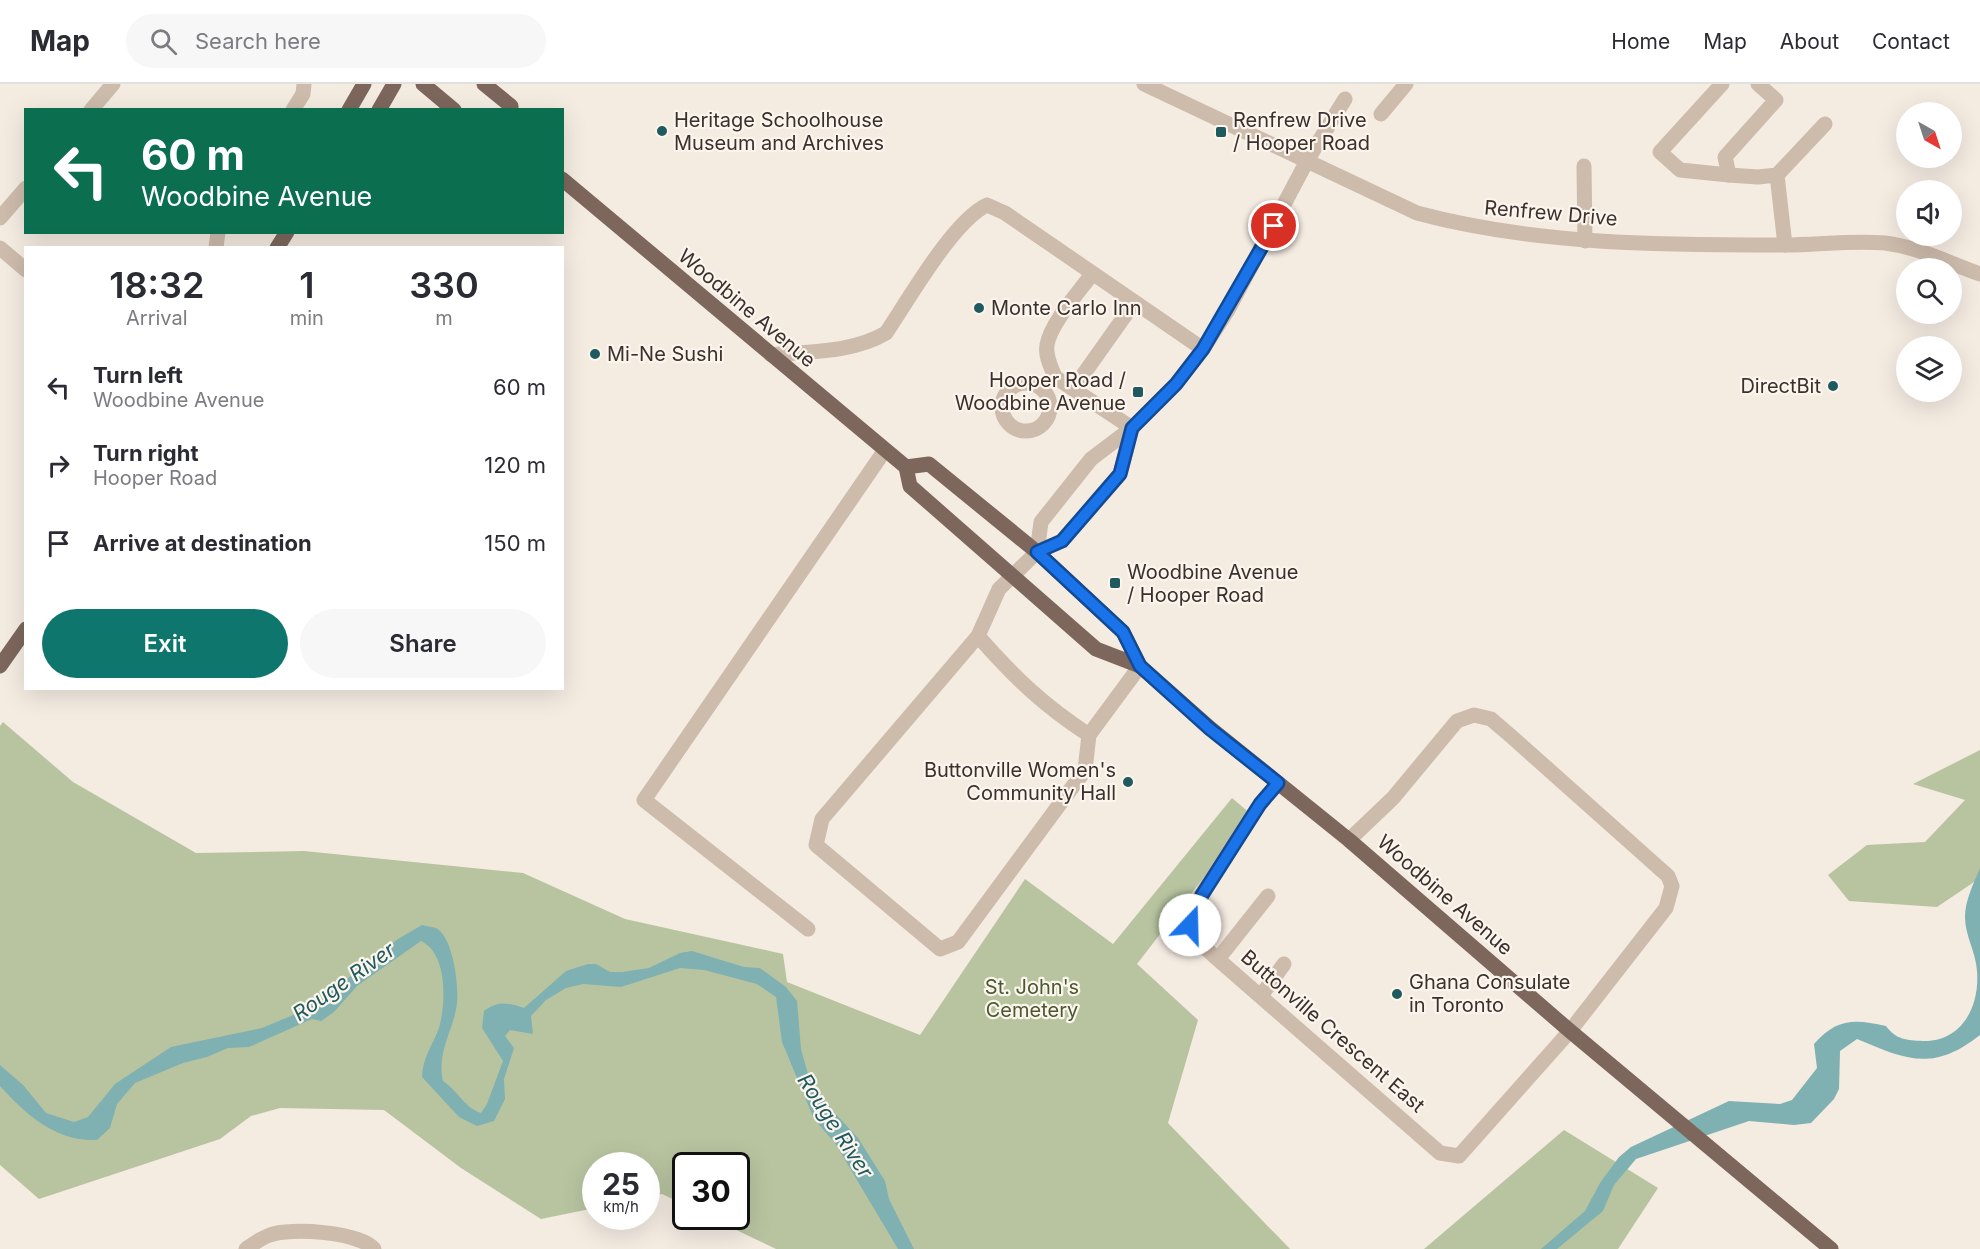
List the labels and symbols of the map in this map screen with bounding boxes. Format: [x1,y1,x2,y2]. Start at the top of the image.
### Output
north arrow [1896,102,1962,168]
place label: Heritage Schoolhouse Museum and Archives [674,108,884,155]
place label: Renfrew Drive / Hooper Road [1233,108,1370,155]
marker: Heritage Schoolhouse Museum and Archives [655,124,669,138]
marker: Renfrew Drive / Hooper Road [1214,125,1228,139]
street label: Renfrew Drive [1483,195,1619,231]
pin [1248,200,1299,251]
street label: Woodbine Avenue [674,244,820,372]
place label: Monte Carlo Inn [991,296,1142,320]
marker: Monte Carlo Inn [972,301,986,315]
place label: Mi-Ne Sushi [607,342,723,366]
marker: Mi-Ne Sushi [588,347,602,361]
place label: Hooper Road / Woodbine Avenue [955,368,1126,415]
place label: DirectBit [1740,374,1821,398]
marker: DirectBit [1826,379,1840,393]
marker: Hooper Road / Woodbine Avenue [1131,385,1145,399]
place label: Woodbine Avenue / Hooper Road [1127,560,1298,607]
marker: Woodbine Avenue / Hooper Road [1108,576,1122,590]
place label: Buttonville Women's Community Hall [924,758,1116,805]
marker: Buttonville Women's Community Hall [1121,775,1135,789]
street label: Woodbine Avenue [1372,830,1518,960]
position arrow [1158,893,1222,957]
water label: Rouge River [288,937,401,1026]
street label: Buttonville Crescent East [1236,945,1430,1118]
place label: Ghana Consulate in Toronto [1409,970,1571,1017]
park label: St. John's Cemetery [985,975,1079,1022]
marker: Ghana Consulate in Toronto [1390,987,1404,1001]
water label: Rouge River [792,1069,879,1183]
speed limit sign: 30 [672,1152,750,1230]

